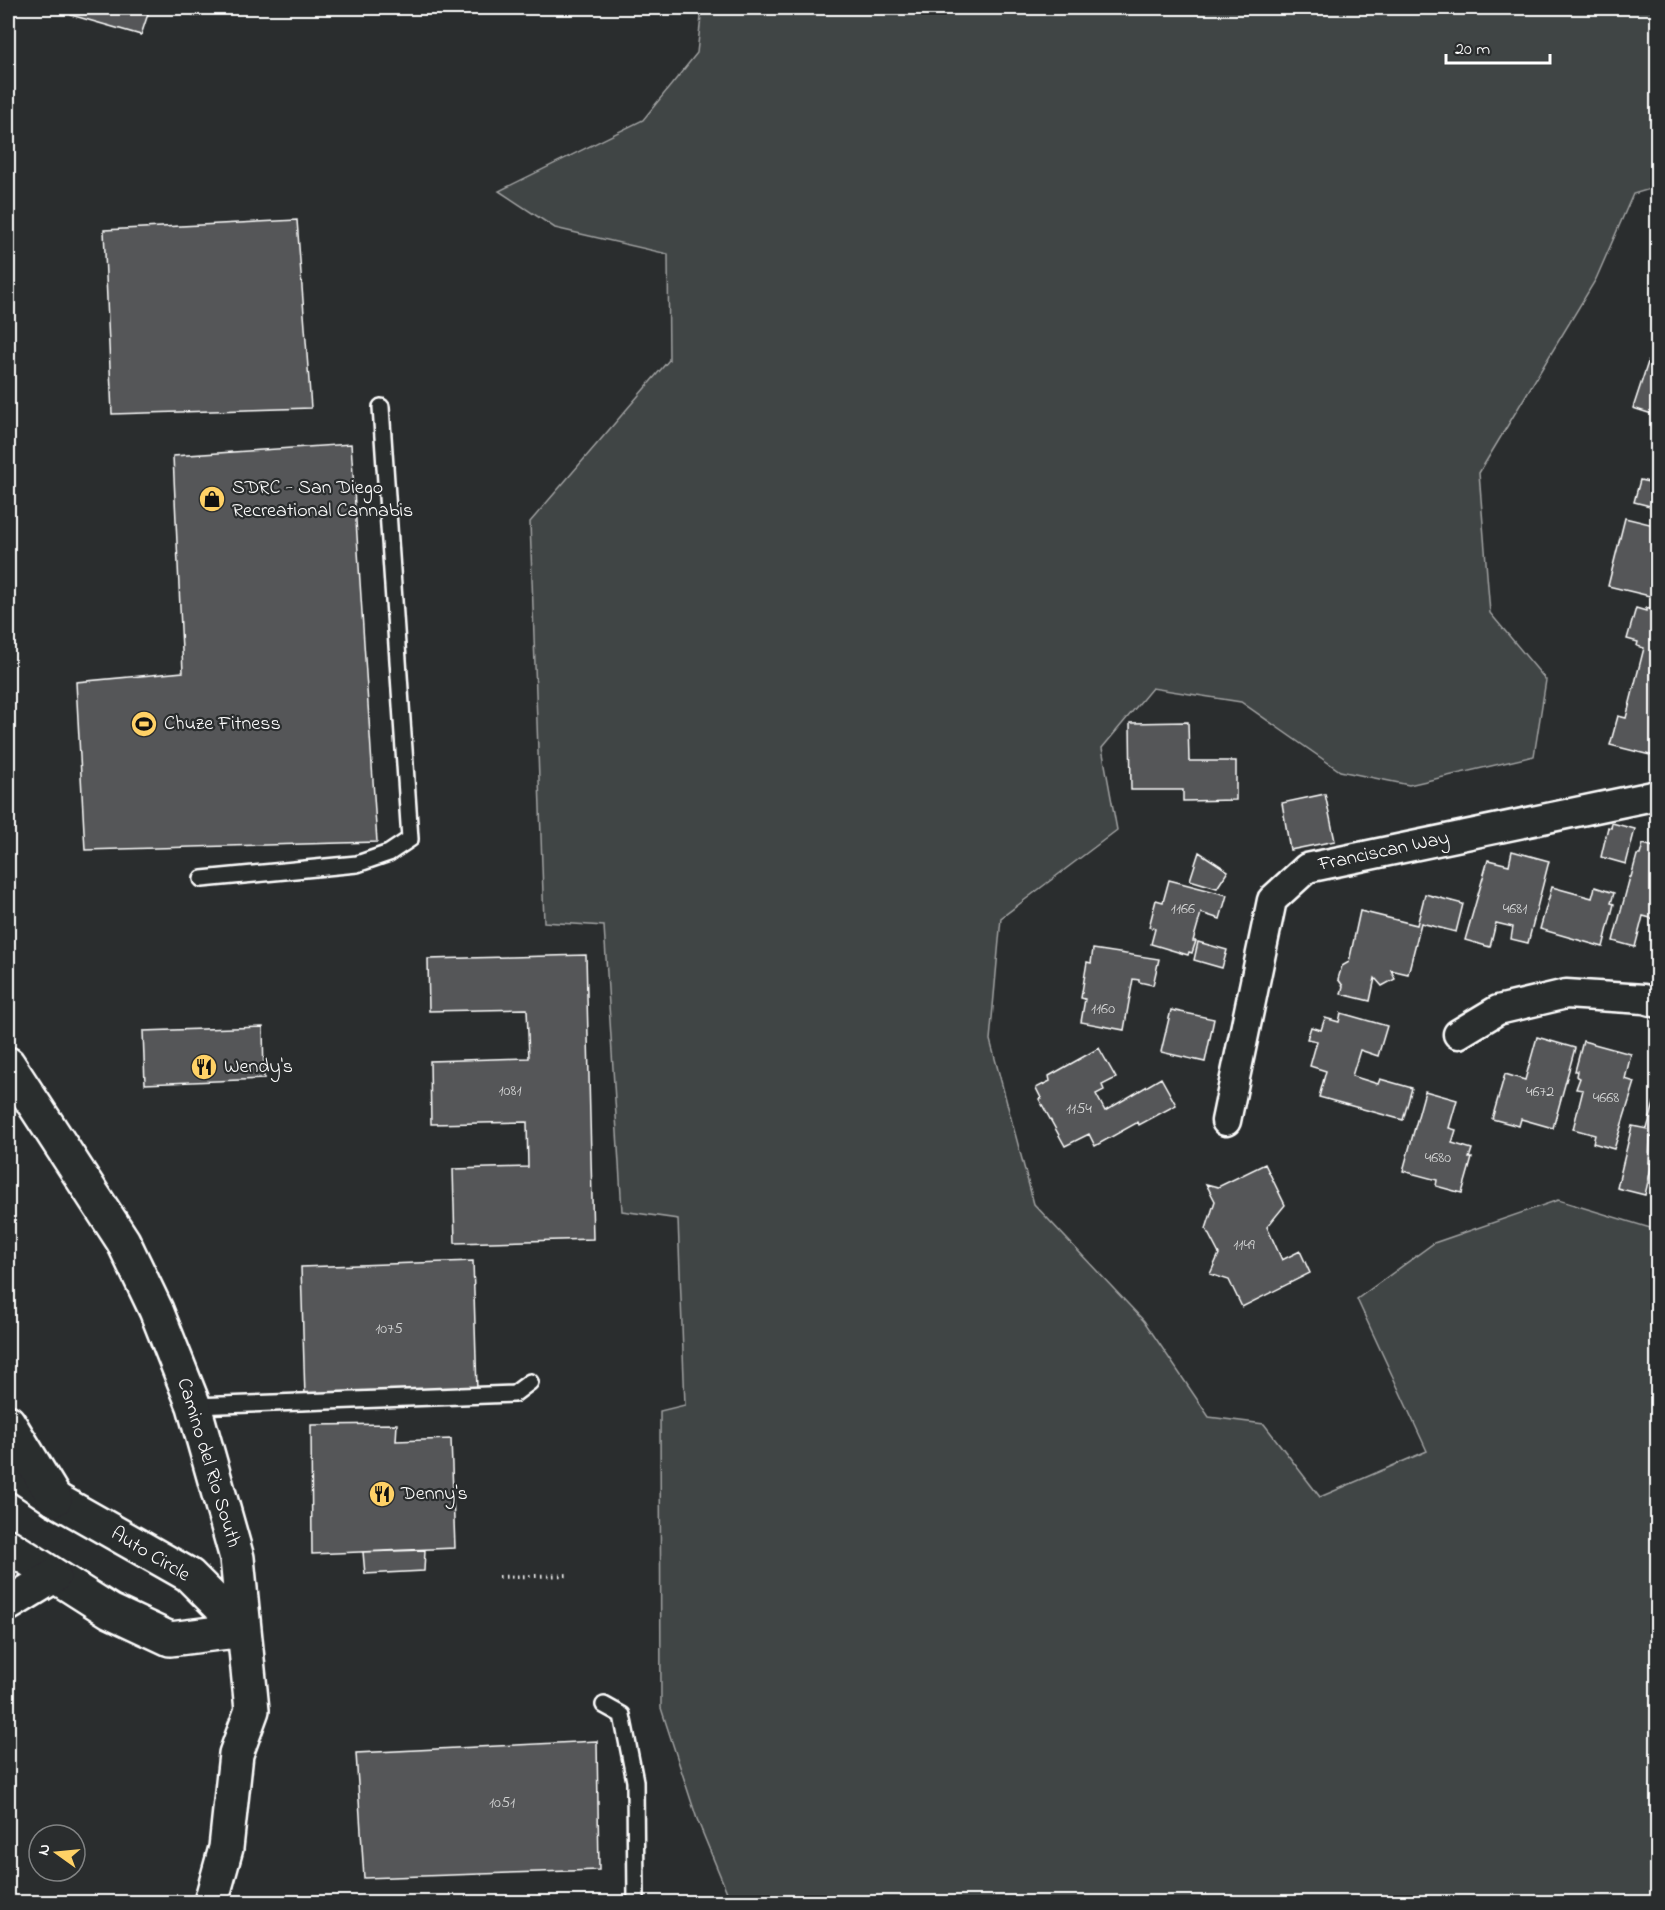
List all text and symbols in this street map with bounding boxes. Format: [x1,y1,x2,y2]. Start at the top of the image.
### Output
scale bar [1446,27,1550,65]
text: 20 m [1455,37,1490,63]
place label: SDRC - San Diego Recreational Cannabis [232,474,413,526]
shop icon: SDRC - San Diego Recreational Cannabis [197,484,227,514]
sports icon: Chuze Fitness [129,709,159,739]
place label: Chuze Fitness [164,710,281,739]
street label: Franciscan Way [1315,824,1452,880]
house number: 1166 [1171,897,1195,921]
house number: 4681 [1503,897,1527,921]
house number: 1160 [1091,997,1115,1021]
restaurant icon: Wendy's [189,1052,219,1082]
place label: Wendy's [224,1053,293,1082]
house number: 1081 [498,1079,522,1103]
house number: 4672 [1526,1080,1554,1104]
house number: 4668 [1593,1086,1619,1110]
house number: 1154 [1066,1097,1092,1121]
house number: 4680 [1425,1146,1451,1170]
house number: 1149 [1233,1233,1255,1257]
house number: 1075 [375,1317,403,1341]
street label: Camino del Rio South [168,1375,248,1551]
restaurant icon: Denny's [367,1479,397,1509]
place label: Denny's [400,1480,468,1509]
street label: Auto Circle [105,1520,195,1590]
house number: 1051 [489,1791,515,1815]
north arrow [27,1823,87,1883]
text: N [31,1841,57,1858]

